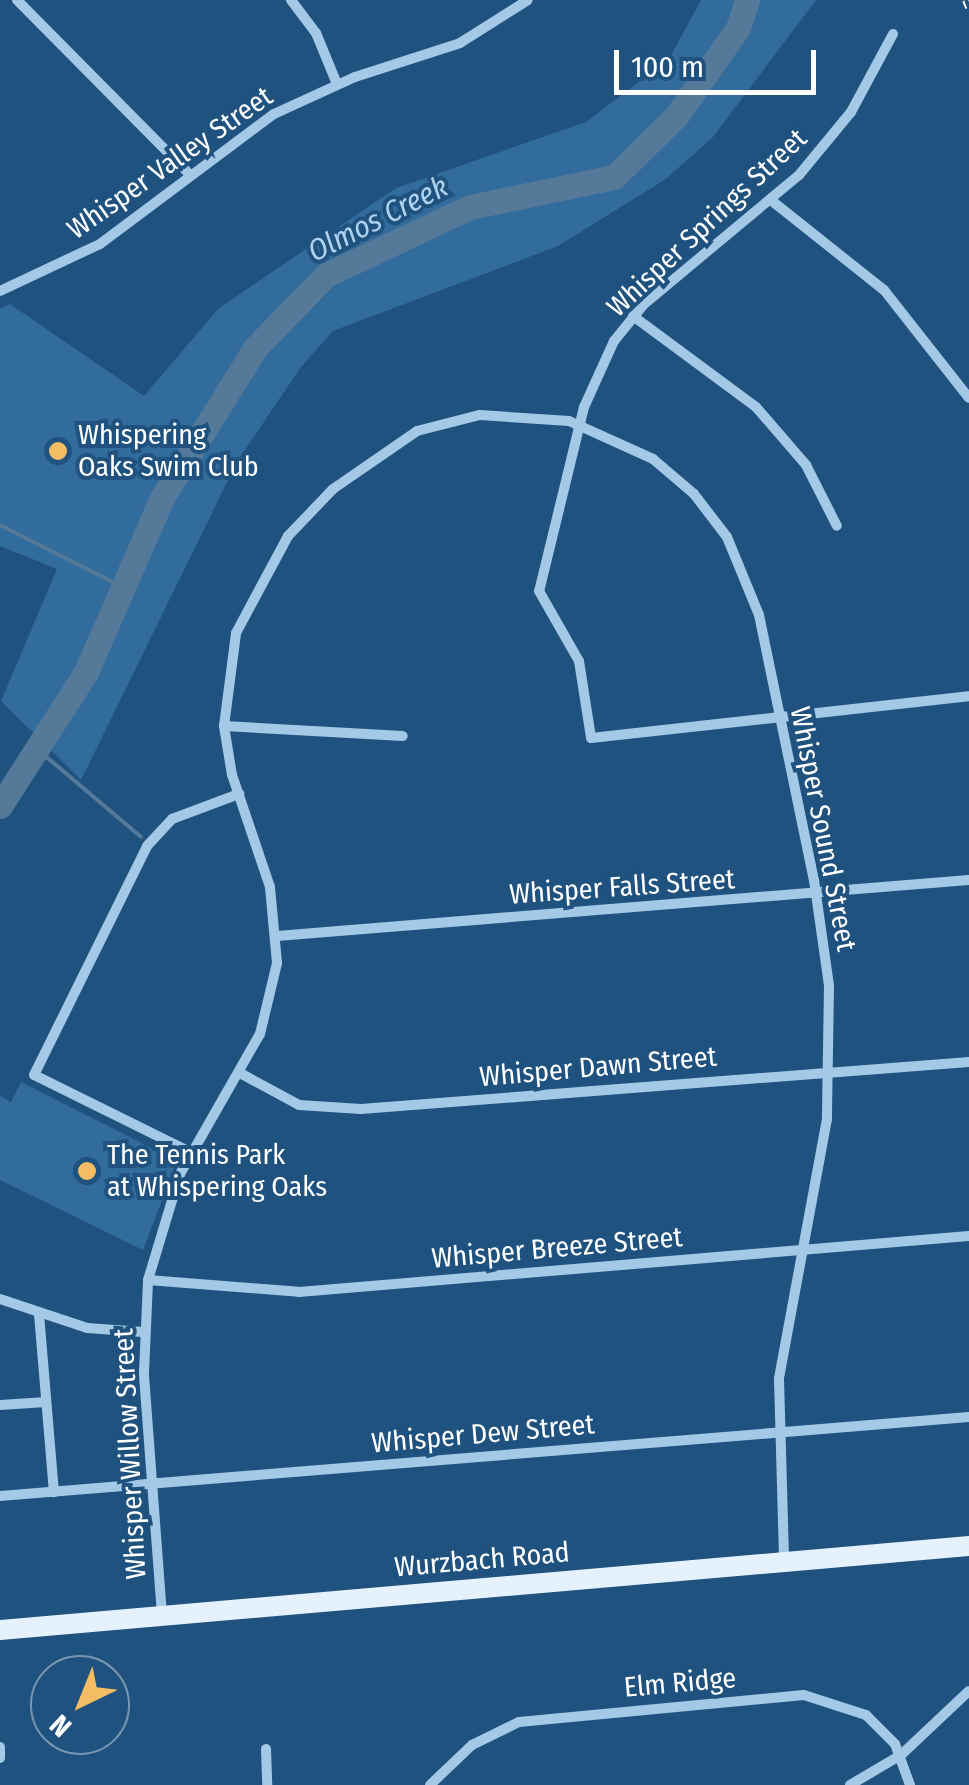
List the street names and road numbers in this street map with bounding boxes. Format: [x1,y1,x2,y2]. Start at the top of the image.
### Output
street label: Whisper Valley Street [61,80,279,246]
street label: Whisper Springs Street [600,122,814,324]
street label: Whisper Sound Street [783,704,863,954]
street label: Whisper Falls Street [508,862,736,912]
street label: Whisper Dawn Street [478,1040,718,1094]
street label: Whisper Breeze Street [430,1220,684,1276]
street label: Whisper Willow Street [107,1328,153,1580]
street label: Whisper Dew Street [370,1408,596,1460]
street label: Wurzbach Road [393,1536,571,1584]
street label: Elm Ridge [623,1661,737,1705]

